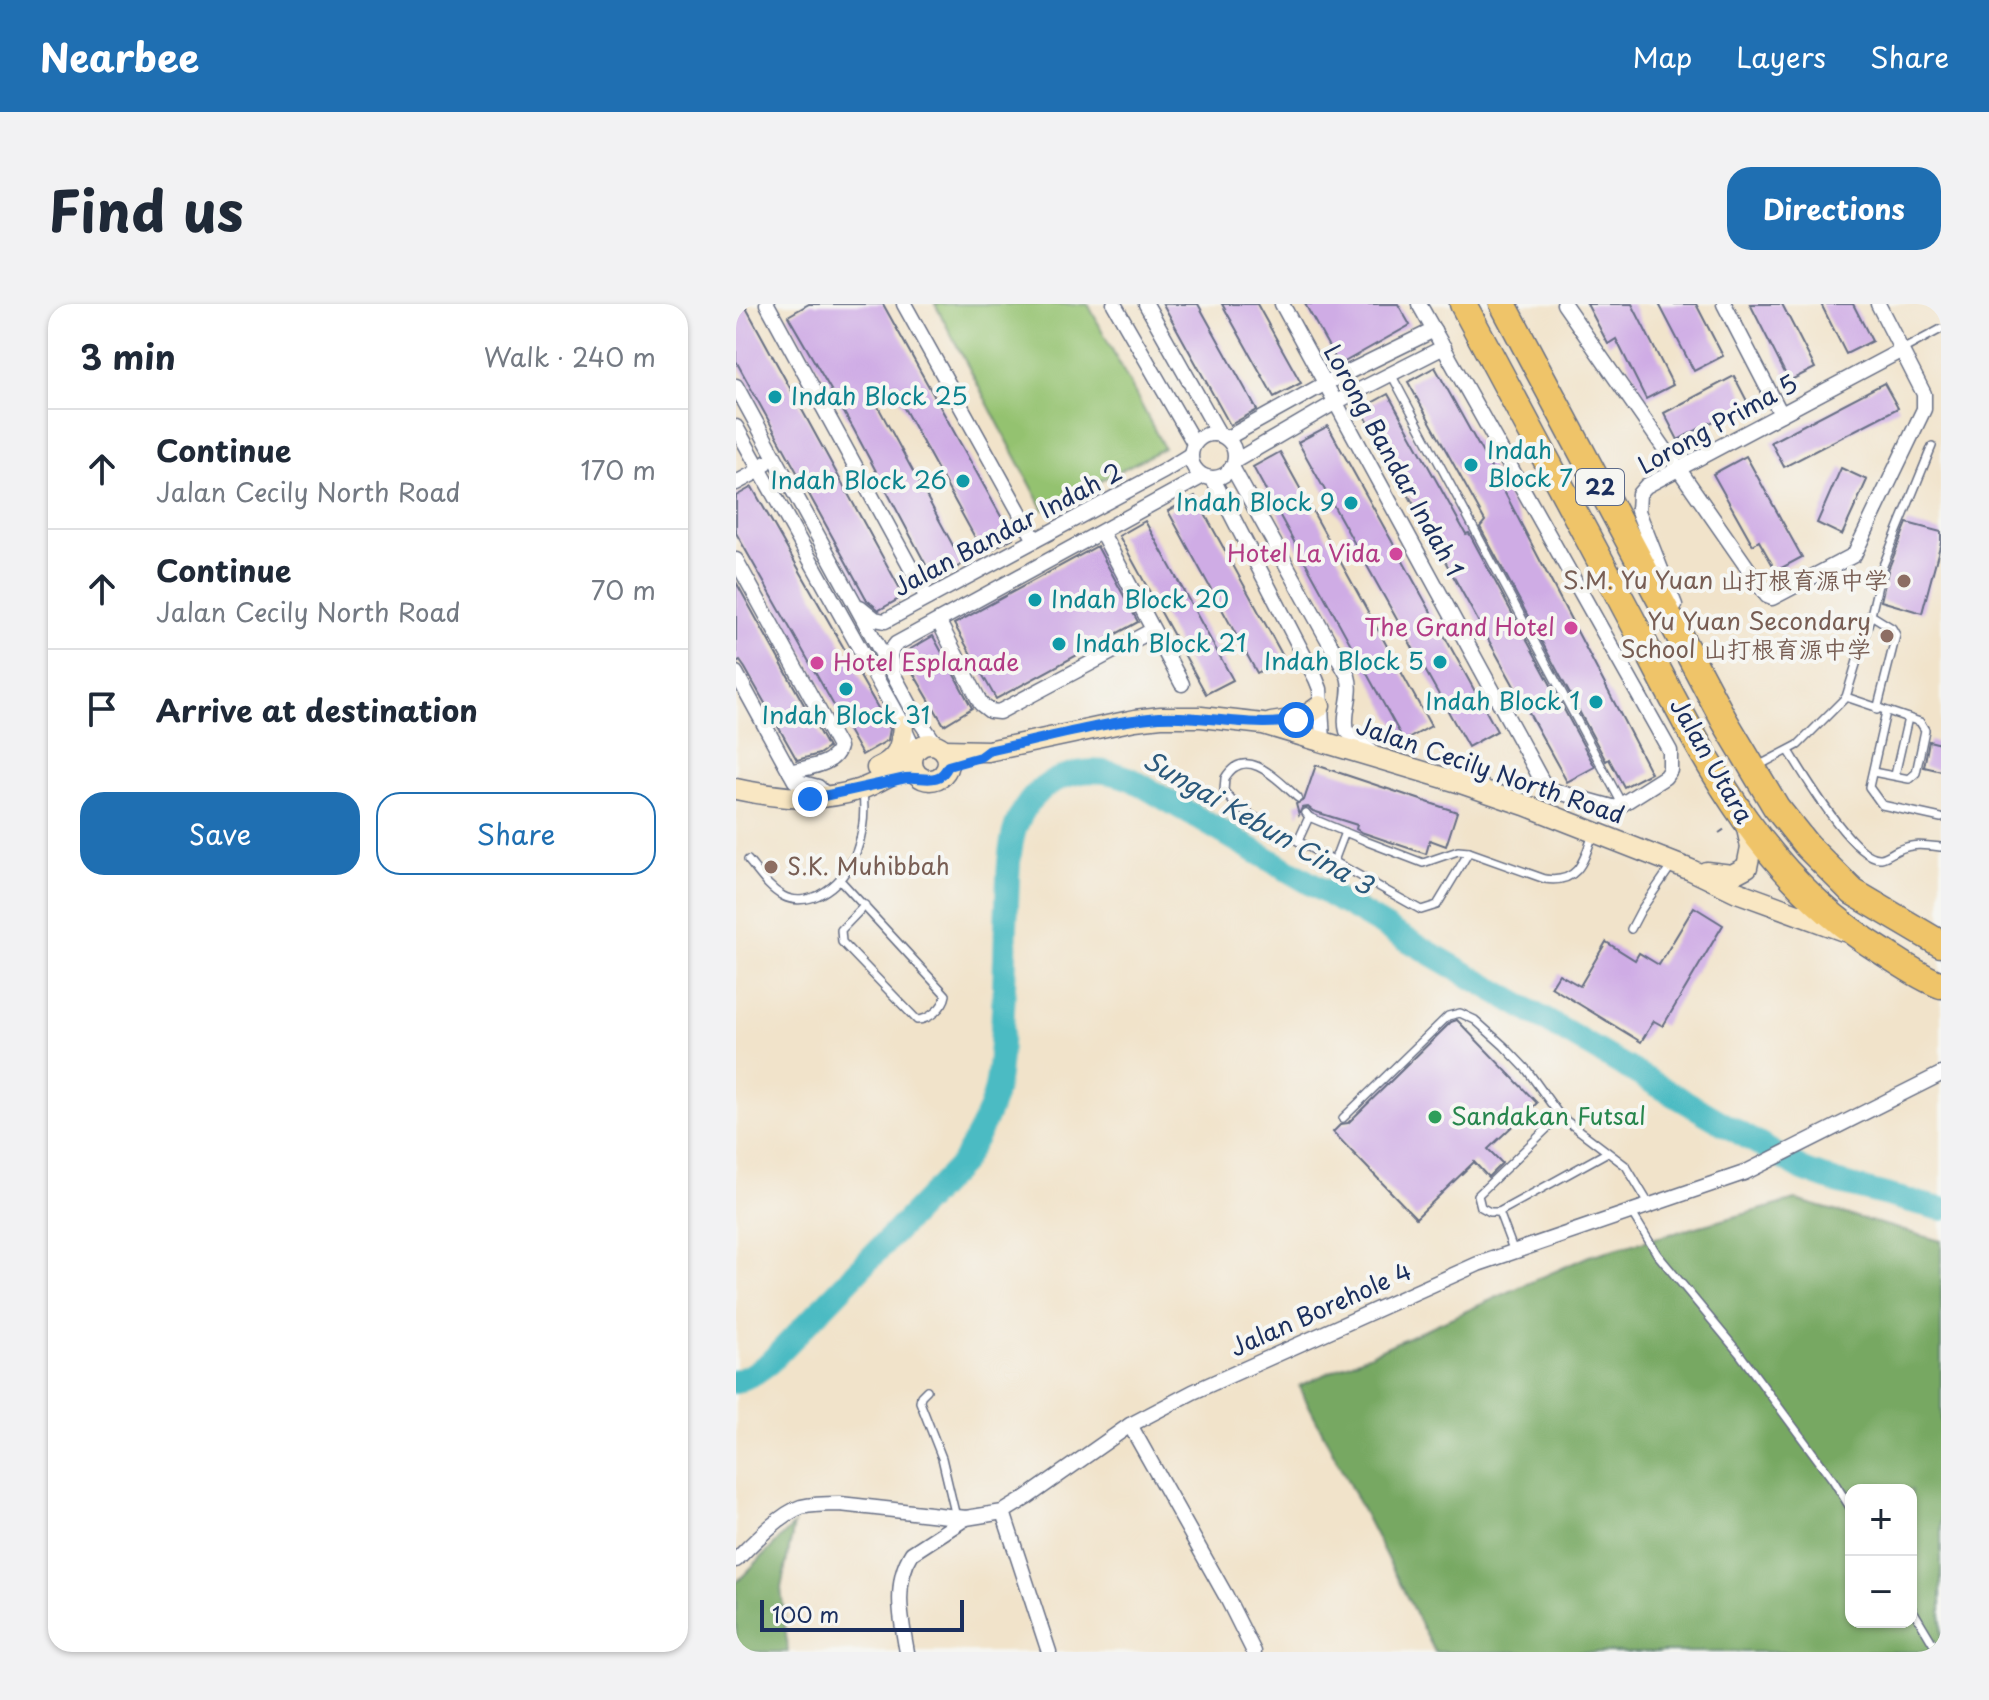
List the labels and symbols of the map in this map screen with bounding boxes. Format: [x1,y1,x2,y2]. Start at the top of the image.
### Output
street label: Lorong Bandar Indah 1 [1316,337,1474,583]
street label: Lorong Prima 5 [1631,364,1803,482]
place label: Indah Block 25 [791,377,968,413]
marker: Indah Block 25 [766,388,784,406]
place label: Indah Block 7 [1487,431,1573,495]
street label: Jalan Bandar Indah 2 [886,452,1128,604]
marker: Indah Block 7 [1462,456,1480,474]
place label: Indah Block 26 [770,461,947,497]
road number: 22 [1576,469,1624,505]
marker: Indah Block 26 [954,472,972,490]
place label: Indah Block 9 [1176,483,1335,519]
marker: Indah Block 9 [1342,494,1360,512]
place label: Hotel La Vida [1227,534,1380,570]
marker: Hotel La Vida [1387,545,1405,563]
place label: S.M. Yu Yuan 山打根育源中学 [1563,561,1888,597]
marker: S.M. Yu Yuan 山打根育源中学 [1895,572,1913,590]
place label: Indah Block 20 [1051,580,1229,616]
marker: Indah Block 20 [1026,591,1044,609]
place label: Yu Yuan Secondary School 山打根育源中学 [1620,602,1871,666]
place label: The Grand Hotel [1364,608,1555,644]
marker: The Grand Hotel [1562,619,1580,637]
place label: Indah Block 21 [1075,624,1246,660]
marker: Yu Yuan Secondary School 山打根育源中学 [1878,627,1896,645]
marker: Indah Block 21 [1050,635,1068,653]
place label: Indah Block 5 [1264,642,1424,678]
place label: Hotel Esplanade [833,643,1019,679]
marker: Indah Block 5 [1431,653,1449,671]
marker: Hotel Esplanade [808,654,826,672]
marker: Indah Block 31 [837,680,855,698]
place label: Indah Block 1 [1425,682,1580,718]
street label: Jalan Utara [1662,690,1763,830]
marker: Indah Block 1 [1587,693,1605,711]
place label: Indah Block 31 [762,696,930,732]
route start [1278,702,1314,738]
street label: Jalan Cecily North Road [1352,706,1630,832]
water label: Sungai Kebun Cina 3 [1136,740,1382,904]
route end [792,781,828,817]
place label: S.K. Muhibbah [787,847,950,883]
marker: S.K. Muhibbah [762,858,780,876]
place label: Sandakan Futsal [1451,1097,1646,1133]
marker: Sandakan Futsal [1426,1108,1444,1126]
street label: Jalan Borehole 4 [1224,1252,1417,1364]
scale bar [760,1596,964,1632]

